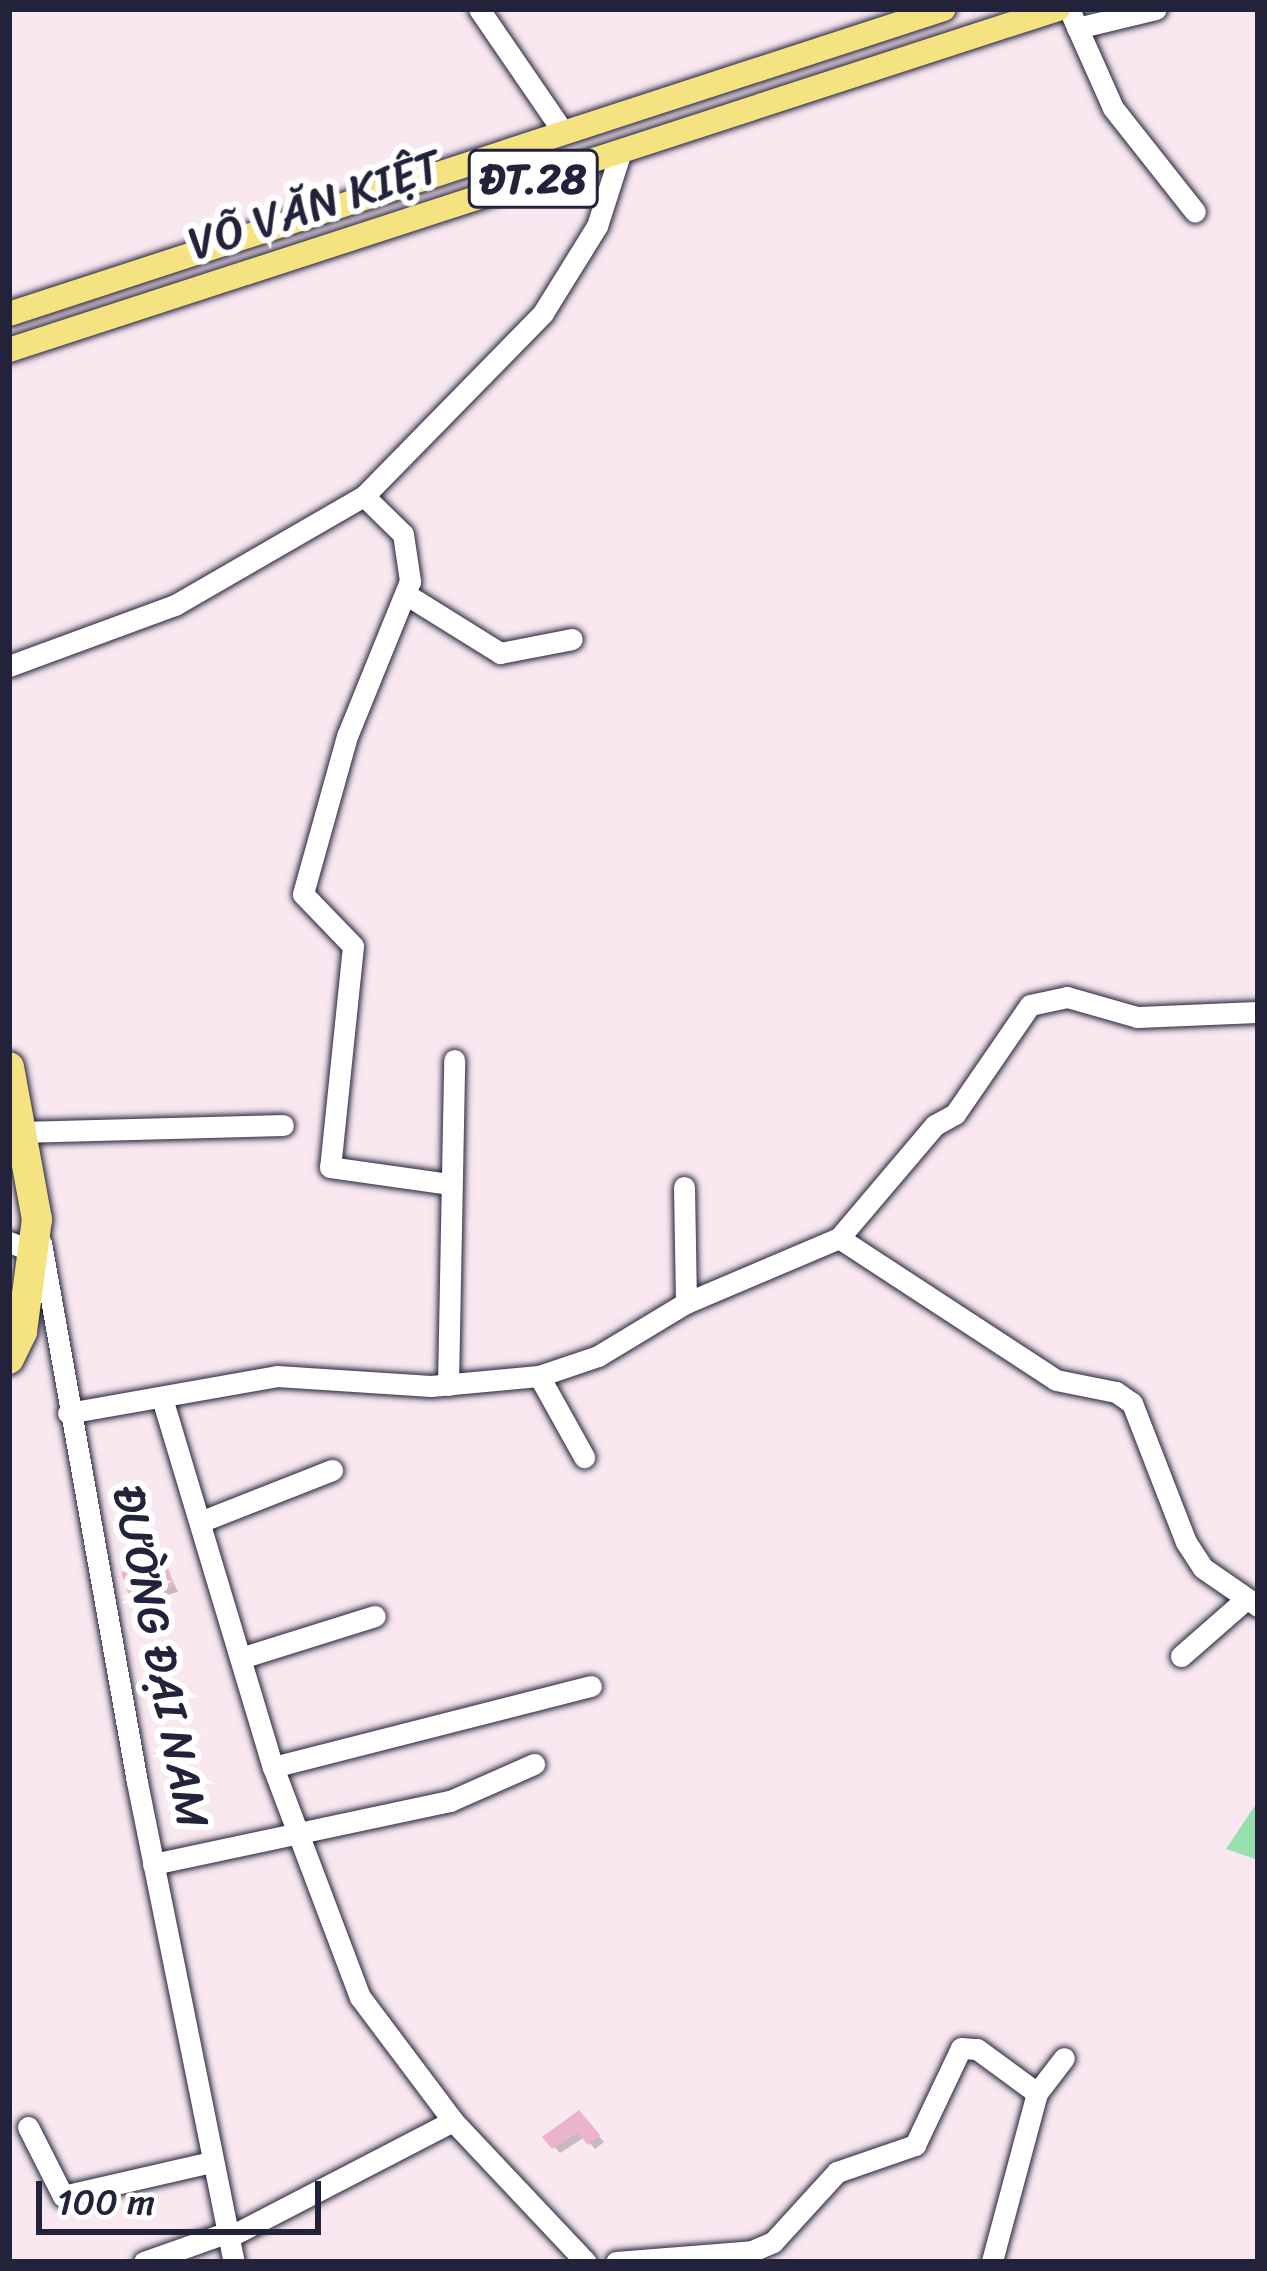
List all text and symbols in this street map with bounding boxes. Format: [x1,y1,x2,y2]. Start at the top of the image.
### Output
street label: VÕ VĂN KIỆT [185,141,445,271]
road number: ĐT.28 [467,143,599,215]
street label: ĐƯỜNG ĐẠI NAM [100,1481,220,1833]
scale bar [42,2157,327,2231]
text: 100 m [57,2170,155,2234]

